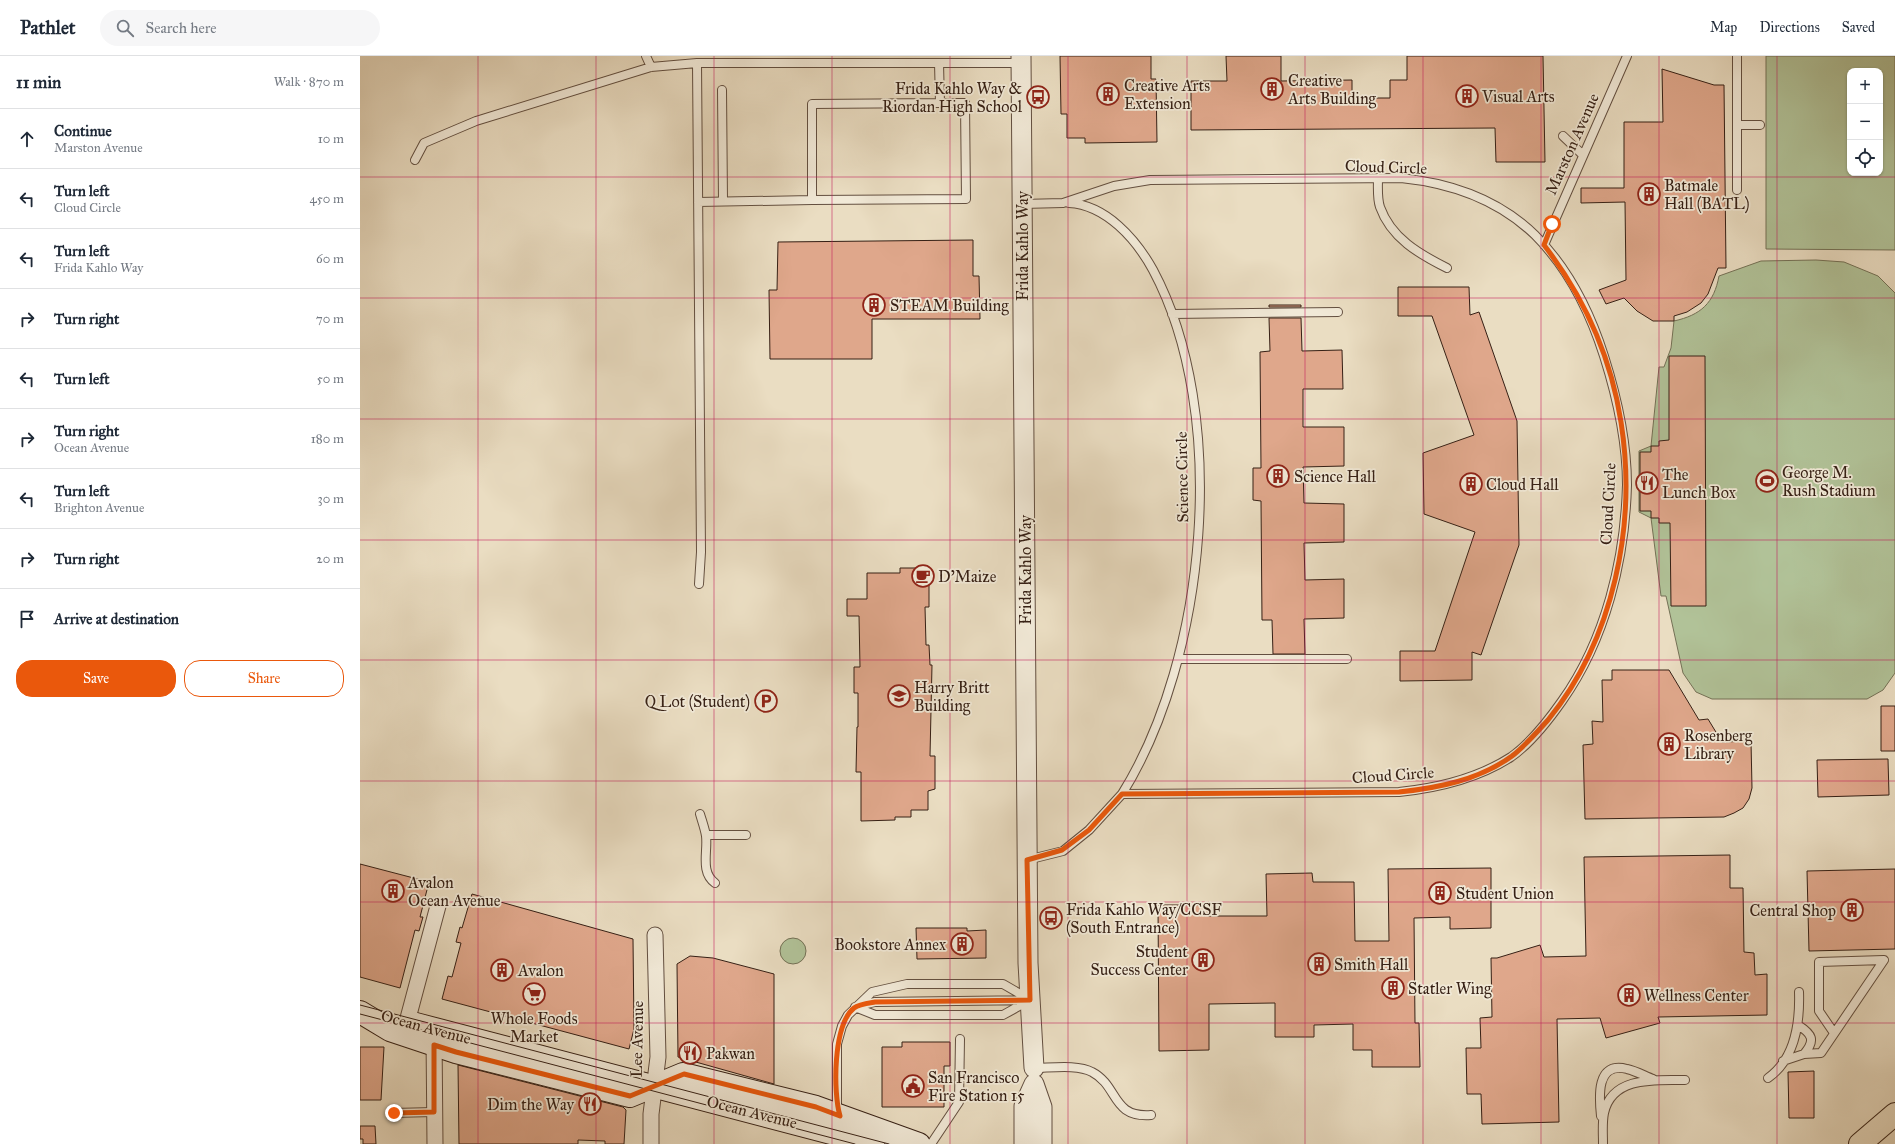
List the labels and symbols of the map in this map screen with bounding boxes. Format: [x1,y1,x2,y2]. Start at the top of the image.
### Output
place label: Creative Arts Building [1287,71,1377,109]
place label: Creative Arts Extension [1124,76,1210,113]
building icon: Creative Arts Building [1259,76,1285,102]
place label: Frida Kahlo Way & Riordan High School [882,79,1023,117]
building icon: Creative Arts Extension [1095,81,1121,107]
building icon: Visual Arts [1454,83,1480,109]
bus stop icon: Frida Kahlo Way & Riordan High School [1025,84,1051,110]
place label: Visual Arts [1481,87,1555,106]
street label: Marston Avenue [1541,90,1603,198]
street label: Cloud Circle [1345,156,1428,178]
place label: Batmale Hall (BATL) [1664,176,1750,214]
building icon: Batmale Hall (BATL) [1636,181,1662,207]
street label: Frida Kahlo Way [1013,190,1032,301]
route start [1543,215,1561,233]
building icon: STEAM Building [861,292,887,318]
place label: STEAM Building [890,296,1009,316]
street label: Science Circle [1172,431,1192,523]
street label: Cloud Circle [1596,462,1620,546]
building icon: Science Hall [1265,463,1291,489]
place label: George M. Rush Stadium [1782,463,1876,500]
place label: The Lunch Box [1662,465,1736,502]
place label: Science Hall [1294,467,1376,486]
sports icon: George M. Rush Stadium [1754,468,1780,494]
restaurant icon: The Lunch Box [1634,470,1660,496]
building icon: Cloud Hall [1458,471,1484,497]
place label: Cloud Hall [1486,475,1559,494]
street label: Frida Kahlo Way [1016,514,1035,625]
cafe icon: D'Maize [910,563,936,589]
place label: D'Maize [938,567,997,586]
place label: Harry Britt Building [914,678,990,716]
school or university icon: Harry Britt Building [886,683,912,709]
parking icon: Q Lot (Student) [753,688,779,714]
place label: Q Lot (Student) [645,692,750,712]
place label: Rosenberg Library [1684,726,1753,763]
building icon: Rosenberg Library [1656,731,1682,757]
street label: Cloud Circle [1351,763,1435,787]
place label: Avalon Ocean Avenue [407,873,501,910]
building icon: Avalon Ocean Avenue [380,878,406,904]
building icon: Student Union [1427,880,1453,906]
place label: Student Union [1456,884,1554,903]
building icon: Central Shop [1839,897,1865,923]
place label: Frida Kahlo Way/CCSF (South Entrance) [1066,900,1222,938]
place label: Central Shop [1749,901,1836,920]
bus stop icon: Frida Kahlo Way/CCSF (South Entrance) [1038,905,1064,931]
building icon: Bookstore Annex [949,931,975,957]
place label: Bookstore Annex [834,935,946,954]
place label: Student Success Center [1091,942,1188,979]
building icon: Student Success Center [1190,947,1216,973]
building icon: Smith Hall [1306,951,1332,977]
place label: Smith Hall [1334,955,1409,974]
building icon: Avalon [489,957,515,983]
place label: Avalon [517,961,564,980]
building icon: Statler Wing [1380,975,1406,1001]
place label: Statler Wing [1408,979,1492,999]
supermarket icon: Whole Foods Market [521,981,547,1007]
building icon: Wellness Center [1616,982,1642,1008]
place label: Wellness Center [1644,986,1749,1005]
street label: Lee Avenue [627,1000,647,1077]
street label: Ocean Avenue [379,1006,473,1048]
place label: Whole Foods Market [491,1009,578,1046]
restaurant icon: Pakwan [677,1040,703,1066]
place label: Pakwan [706,1044,755,1063]
place label: San Francisco Fire Station 15 [928,1068,1025,1105]
public building icon: San Francisco Fire Station 15 [900,1073,926,1099]
restaurant icon: Dim the Way [577,1091,603,1117]
street label: Ocean Avenue [705,1092,800,1132]
place label: Dim the Way [487,1095,574,1114]
route end [385,1104,403,1122]

